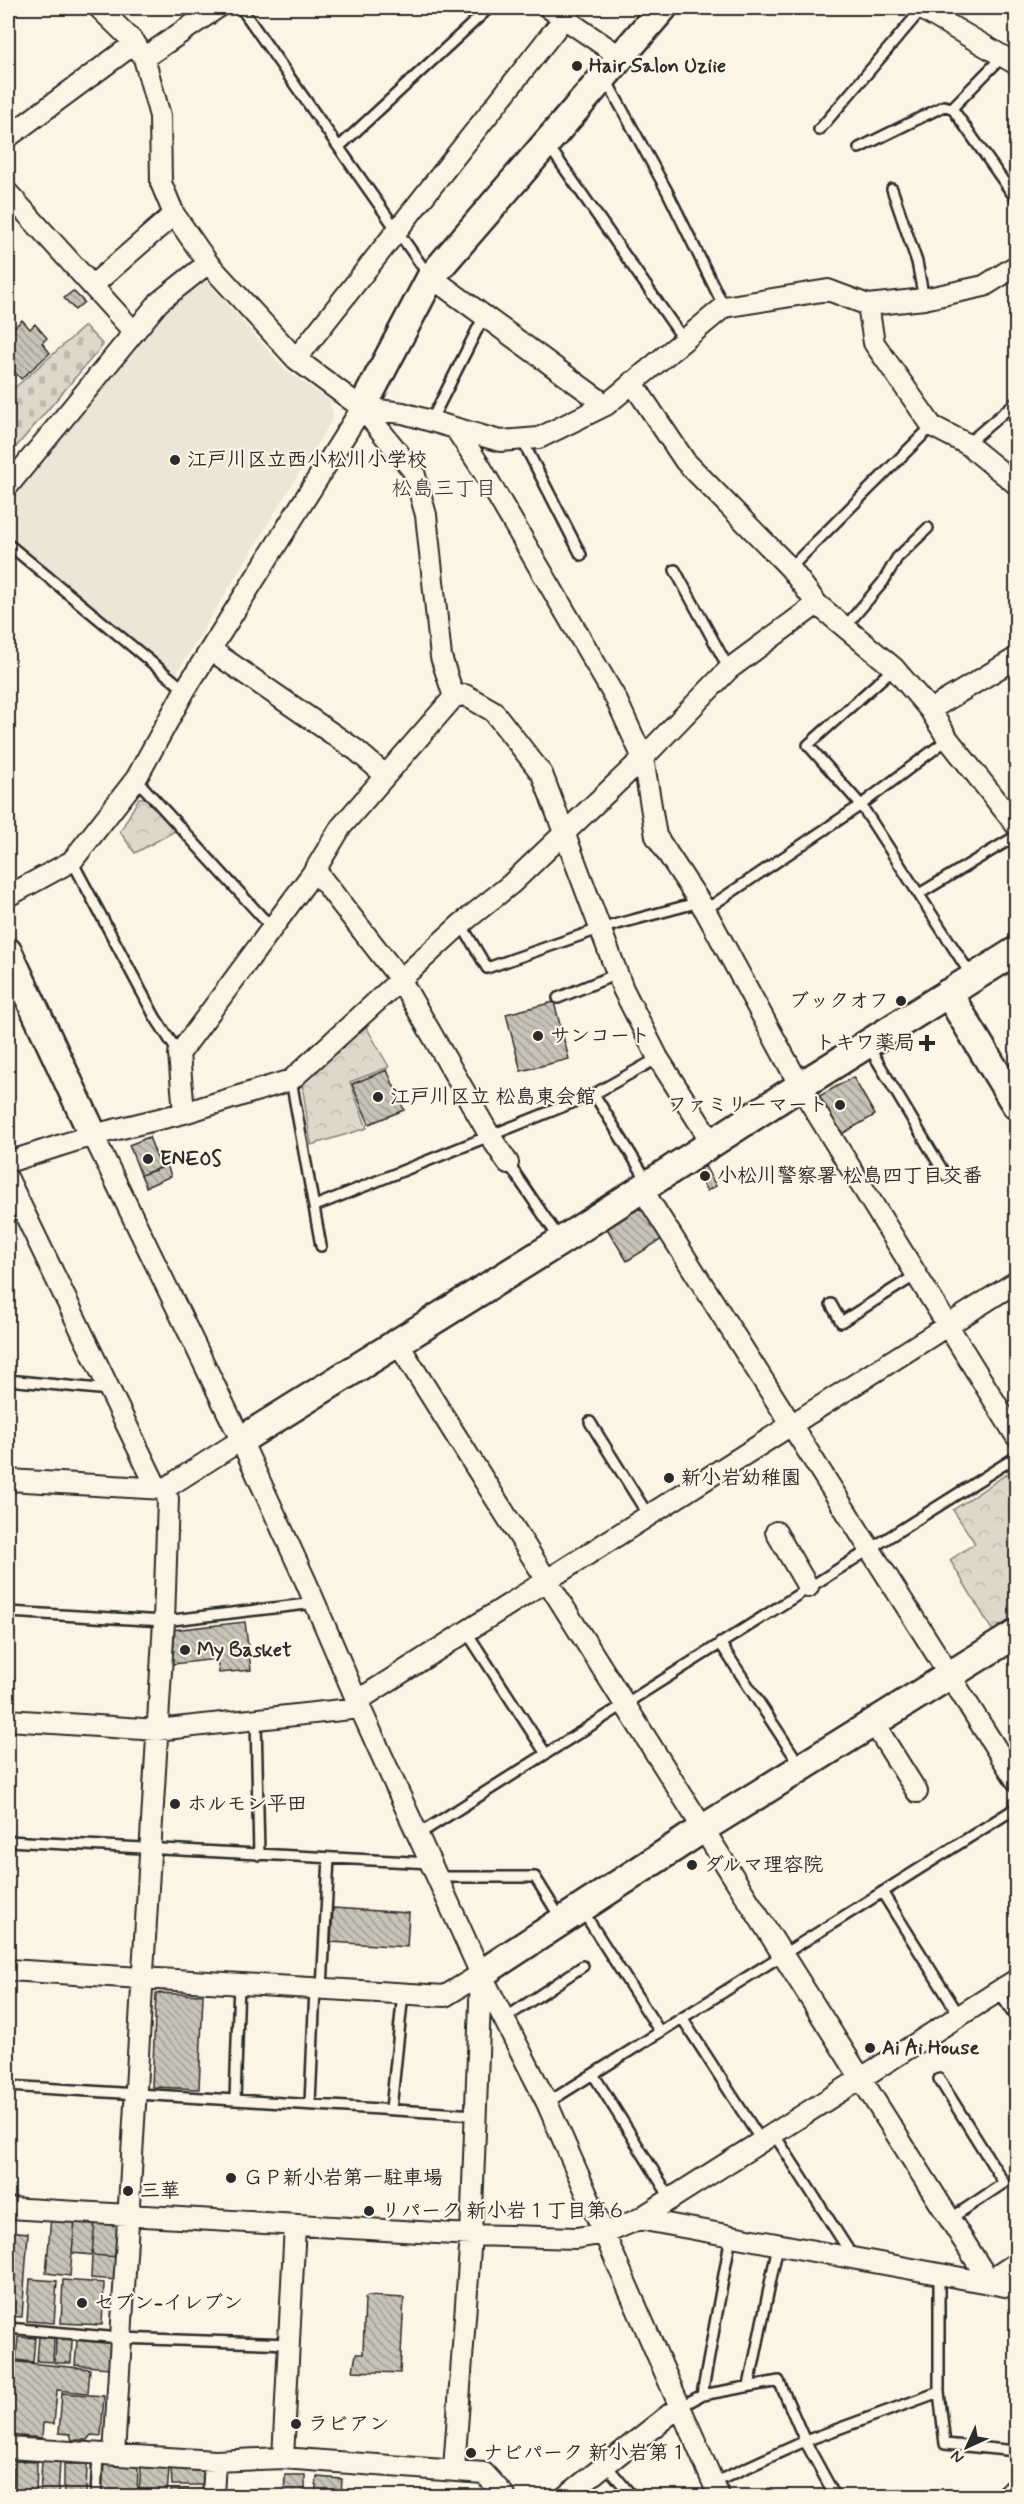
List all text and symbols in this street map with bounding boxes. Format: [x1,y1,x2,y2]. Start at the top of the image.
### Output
place label: Hair Salon Uziie [589,53,726,80]
marker: Hair Salon Uziie [570,59,584,73]
place label: 江戸川区立西小松川小学校 [187,447,427,474]
marker: 江戸川区立西小松川小学校 [168,453,182,467]
district label: 松島三丁目 [392,475,497,503]
place label: ブックオフ [789,988,889,1015]
marker: ブックオフ [894,994,908,1008]
place label: サンコート [550,1023,650,1050]
marker: サンコート [531,1029,545,1043]
place label: トキワ薬局 [815,1030,915,1057]
marker: トキワ薬局 [920,1036,934,1050]
place label: 江戸川区立 松島東会館 [390,1084,595,1111]
marker: 江戸川区立 松島東会館 [371,1090,385,1104]
place label: ファミリーマート [667,1092,828,1119]
marker: ファミリーマート [833,1098,847,1112]
place label: ENEOS [160,1146,222,1173]
marker: ENEOS [141,1152,155,1166]
place label: 小松川警察署 松島四丁目交番 [717,1163,982,1190]
marker: 小松川警察署 松島四丁目交番 [698,1169,712,1183]
place label: 新小岩幼稚園 [681,1465,801,1492]
marker: 新小岩幼稚園 [662,1471,676,1485]
place label: My Basket [197,1637,292,1664]
marker: My Basket [178,1643,192,1657]
place label: ホルモン平田 [187,1791,307,1818]
marker: ホルモン平田 [168,1797,182,1811]
place label: ダルマ理容院 [704,1852,823,1879]
marker: ダルマ理容院 [685,1858,699,1872]
place label: Ai Ai House [882,2035,980,2062]
marker: Ai Ai House [863,2041,877,2055]
place label: ＧＰ新小岩第一駐車場 [243,2165,443,2192]
marker: ＧＰ新小岩第一駐車場 [224,2171,238,2185]
place label: 三華 [140,2178,180,2205]
marker: 三華 [121,2184,135,2198]
place label: リパーク 新小岩１丁目第６ [381,2198,626,2225]
marker: リパーク 新小岩１丁目第６ [362,2204,376,2218]
place label: セブン-イレブン [94,2290,243,2317]
marker: セブン-イレブン [75,2296,89,2310]
place label: ラビアン [308,2411,389,2438]
marker: ラビアン [289,2417,303,2431]
north arrow [937,2417,997,2477]
place label: ナビパーク 新小岩第１ [483,2440,688,2467]
text: N [946,2445,969,2468]
marker: ナビパーク 新小岩第１ [464,2446,478,2460]

